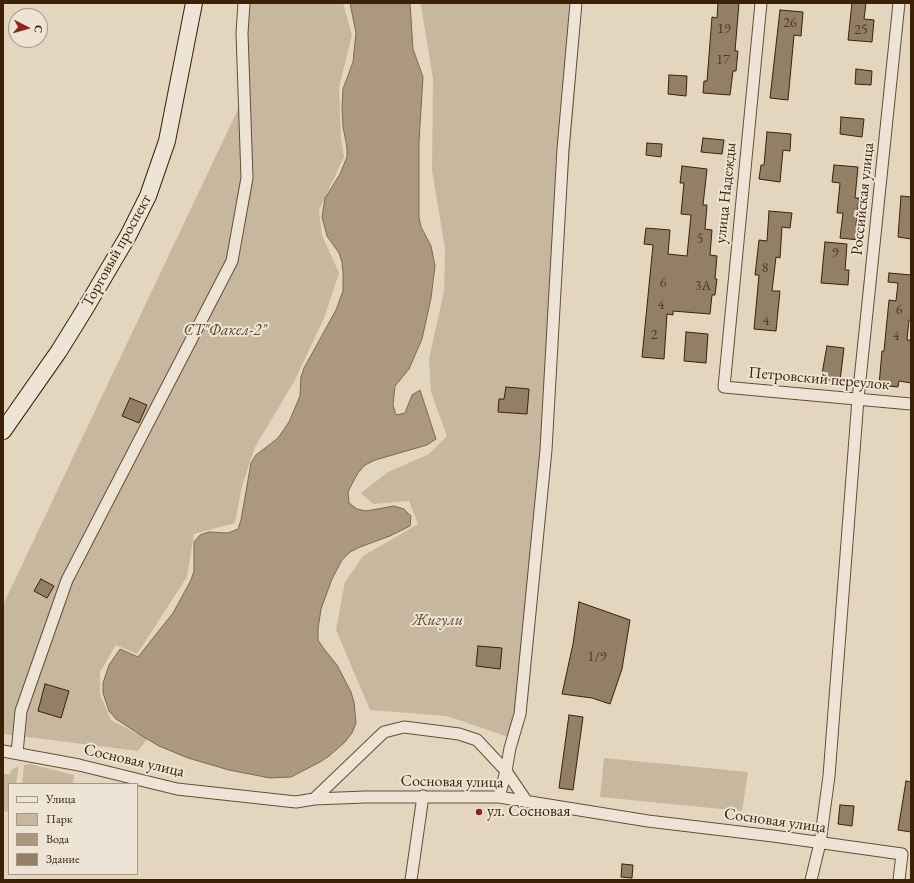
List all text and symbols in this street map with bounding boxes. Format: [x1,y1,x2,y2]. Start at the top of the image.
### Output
north arrow [8,8,48,48]
house number: 26 [783,15,797,31]
house number: 19 [717,21,731,37]
house number: 25 [854,22,868,38]
text: С [32,25,46,34]
house number: 17 [716,52,730,68]
street label: улица Надежды [711,142,741,244]
street label: Российская улица [848,142,878,256]
street label: Торговый проспект [78,191,156,311]
house number: 5 [697,231,703,247]
house number: 9 [832,245,838,261]
house number: 8 [762,260,768,276]
house number: 6 [660,275,666,291]
house number: 3А [695,278,711,294]
house number: 4 [658,297,664,313]
house number: 6 [896,302,902,318]
house number: 4 [763,313,769,329]
park label: СТ"Факел-2" [183,321,267,341]
house number: 2 [651,327,657,343]
house number: 4 [893,328,899,344]
street label: Петровский переулок [748,363,890,395]
park label: Жигули [413,611,463,631]
house number: 1/9 [587,649,607,665]
street label: Сосновая улица [82,740,186,782]
street label: Сосновая улица [400,772,504,792]
legend [8,783,138,875]
text: Улица [46,791,76,807]
place label: ул. Сосновая [487,802,570,822]
street label: Сосновая улица [723,804,827,838]
marker: ул. Сосновая [474,807,484,817]
text: Парк [46,811,73,827]
text: Вода [46,831,69,847]
text: Здание [46,851,80,867]

